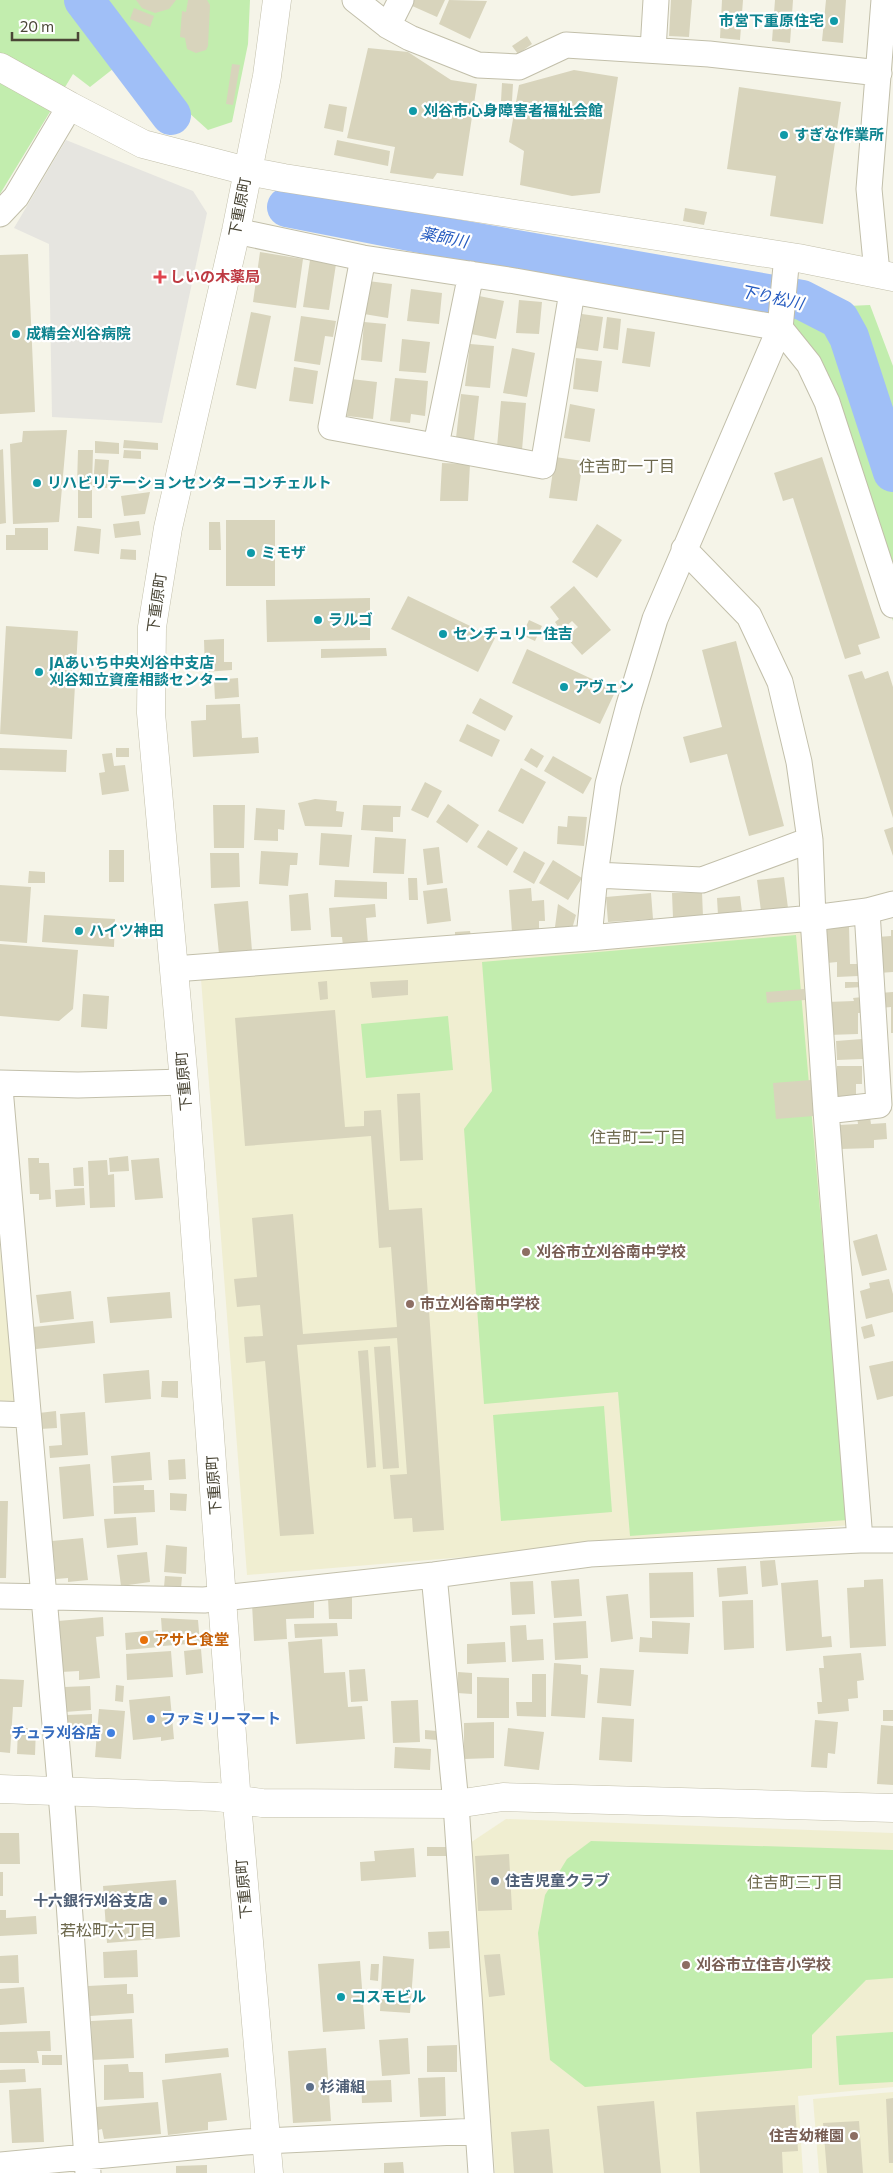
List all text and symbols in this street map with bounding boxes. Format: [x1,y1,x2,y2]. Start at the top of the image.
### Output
scale bar [12,10,79,42]
place label: 市営下重原住宅 [719,11,824,29]
marker: 市営下重原住宅 [828,15,840,27]
text: 20 m [20,17,54,35]
place label: 刈谷市心身障害者福祉会館 [423,101,603,119]
marker: 刈谷市心身障害者福祉会館 [407,105,419,117]
place label: すぎな作業所 [794,125,884,143]
marker: すぎな作業所 [778,129,790,141]
street label: 下重原町 [224,176,254,238]
water label: 薬師川 [419,223,471,251]
place label: しいの木薬局 [170,267,260,285]
marker: しいの木薬局 [154,271,166,283]
water label: 下り松川 [739,281,807,313]
place label: 成精会刈谷病院 [26,324,131,342]
marker: 成精会刈谷病院 [10,328,22,340]
district label: 住吉町一丁目 [579,456,675,475]
place label: リハビリテーションセンターコンチェルト [47,473,332,491]
marker: リハビリテーションセンターコンチェルト [31,477,43,489]
place label: ミモザ [261,543,306,561]
marker: ミモザ [245,547,257,559]
street label: 下重原町 [143,572,169,634]
place label: ラルゴ [328,610,373,628]
marker: ラルゴ [312,614,324,626]
place label: センチュリー住吉 [453,624,573,642]
marker: センチュリー住吉 [437,628,449,640]
place label: JAあいち中央刈谷中支店 刈谷知立資産相談センター [49,653,229,688]
marker: JAあいち中央刈谷中支店 刈谷知立資産相談センター [33,666,45,678]
place label: アヴェン [574,677,634,695]
marker: アヴェン [558,681,570,693]
place label: ハイツ神田 [89,921,164,939]
marker: ハイツ神田 [73,925,85,937]
street label: 下重原町 [171,1050,195,1112]
district label: 住吉町二丁目 [590,1127,686,1146]
place label: 刈谷市立刈谷南中学校 [536,1242,686,1260]
marker: 刈谷市立刈谷南中学校 [520,1246,532,1258]
place label: 市立刈谷南中学校 [420,1294,540,1312]
marker: 市立刈谷南中学校 [404,1298,416,1310]
street label: 下重原町 [202,1455,224,1516]
place label: アサヒ食堂 [154,1630,229,1648]
marker: アサヒ食堂 [138,1634,150,1646]
place label: ファミリーマート [161,1709,281,1727]
marker: ファミリーマート [145,1713,157,1725]
place label: チュラ刈谷店 [11,1723,101,1741]
marker: チュラ刈谷店 [105,1727,117,1739]
street label: 下重原町 [231,1858,255,1920]
place label: 住吉児童クラブ [505,1871,610,1889]
district label: 住吉町三丁目 [747,1872,843,1891]
marker: 住吉児童クラブ [489,1875,501,1887]
place label: 十六銀行刈谷支店 [33,1891,153,1909]
marker: 十六銀行刈谷支店 [157,1895,169,1907]
district label: 若松町六丁目 [60,1920,156,1939]
place label: 刈谷市立住吉小学校 [696,1955,831,1973]
marker: 刈谷市立住吉小学校 [680,1959,692,1971]
place label: コスモビル [351,1987,426,2005]
marker: コスモビル [335,1991,347,2003]
place label: 杉浦組 [320,2077,365,2095]
marker: 杉浦組 [304,2081,316,2093]
place label: 住吉幼稚園 [769,2126,844,2144]
marker: 住吉幼稚園 [848,2130,860,2142]

